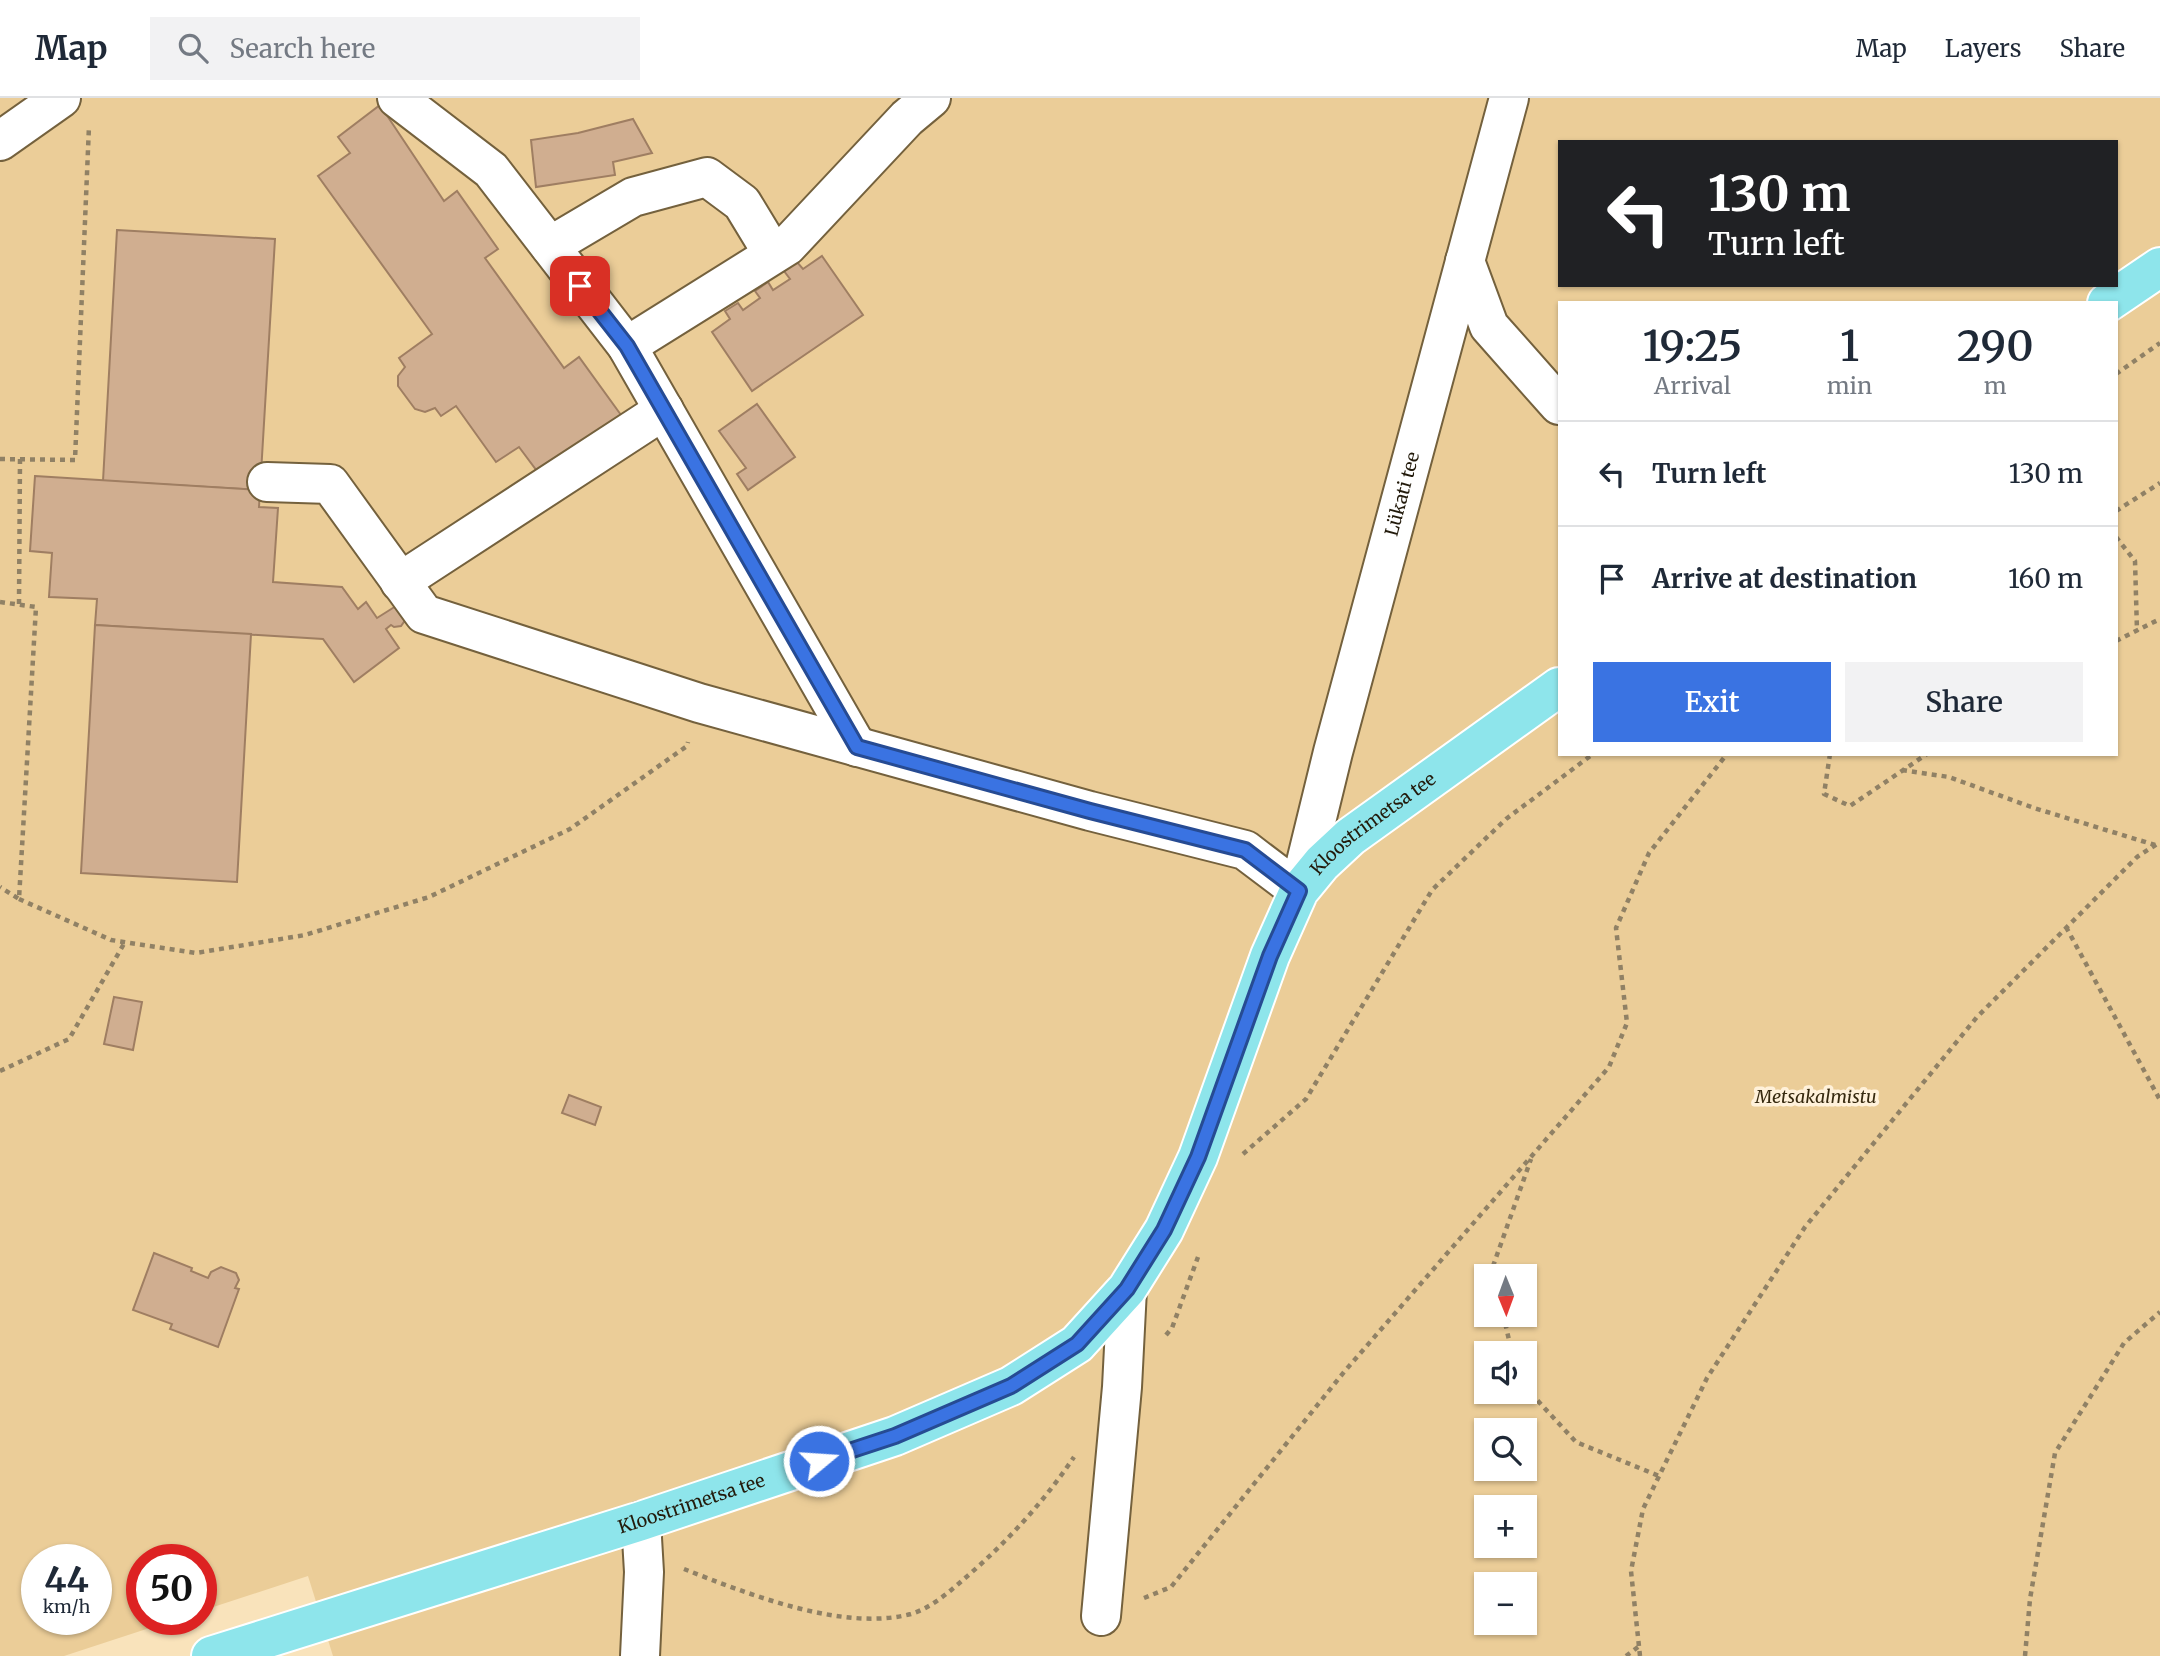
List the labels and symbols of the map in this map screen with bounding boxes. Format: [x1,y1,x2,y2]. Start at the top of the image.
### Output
pin [550,256,610,316]
street label: Lükati tee [1380,449,1424,539]
street label: Kloostrimetsa tee [1305,767,1440,879]
park label: Metsakalmistu [1754,1085,1877,1108]
north arrow [1474,1264,1536,1326]
position arrow [782,1424,856,1498]
street label: Kloostrimetsa tee [615,1468,768,1539]
speed limit sign: 50 [126,1544,217,1635]

